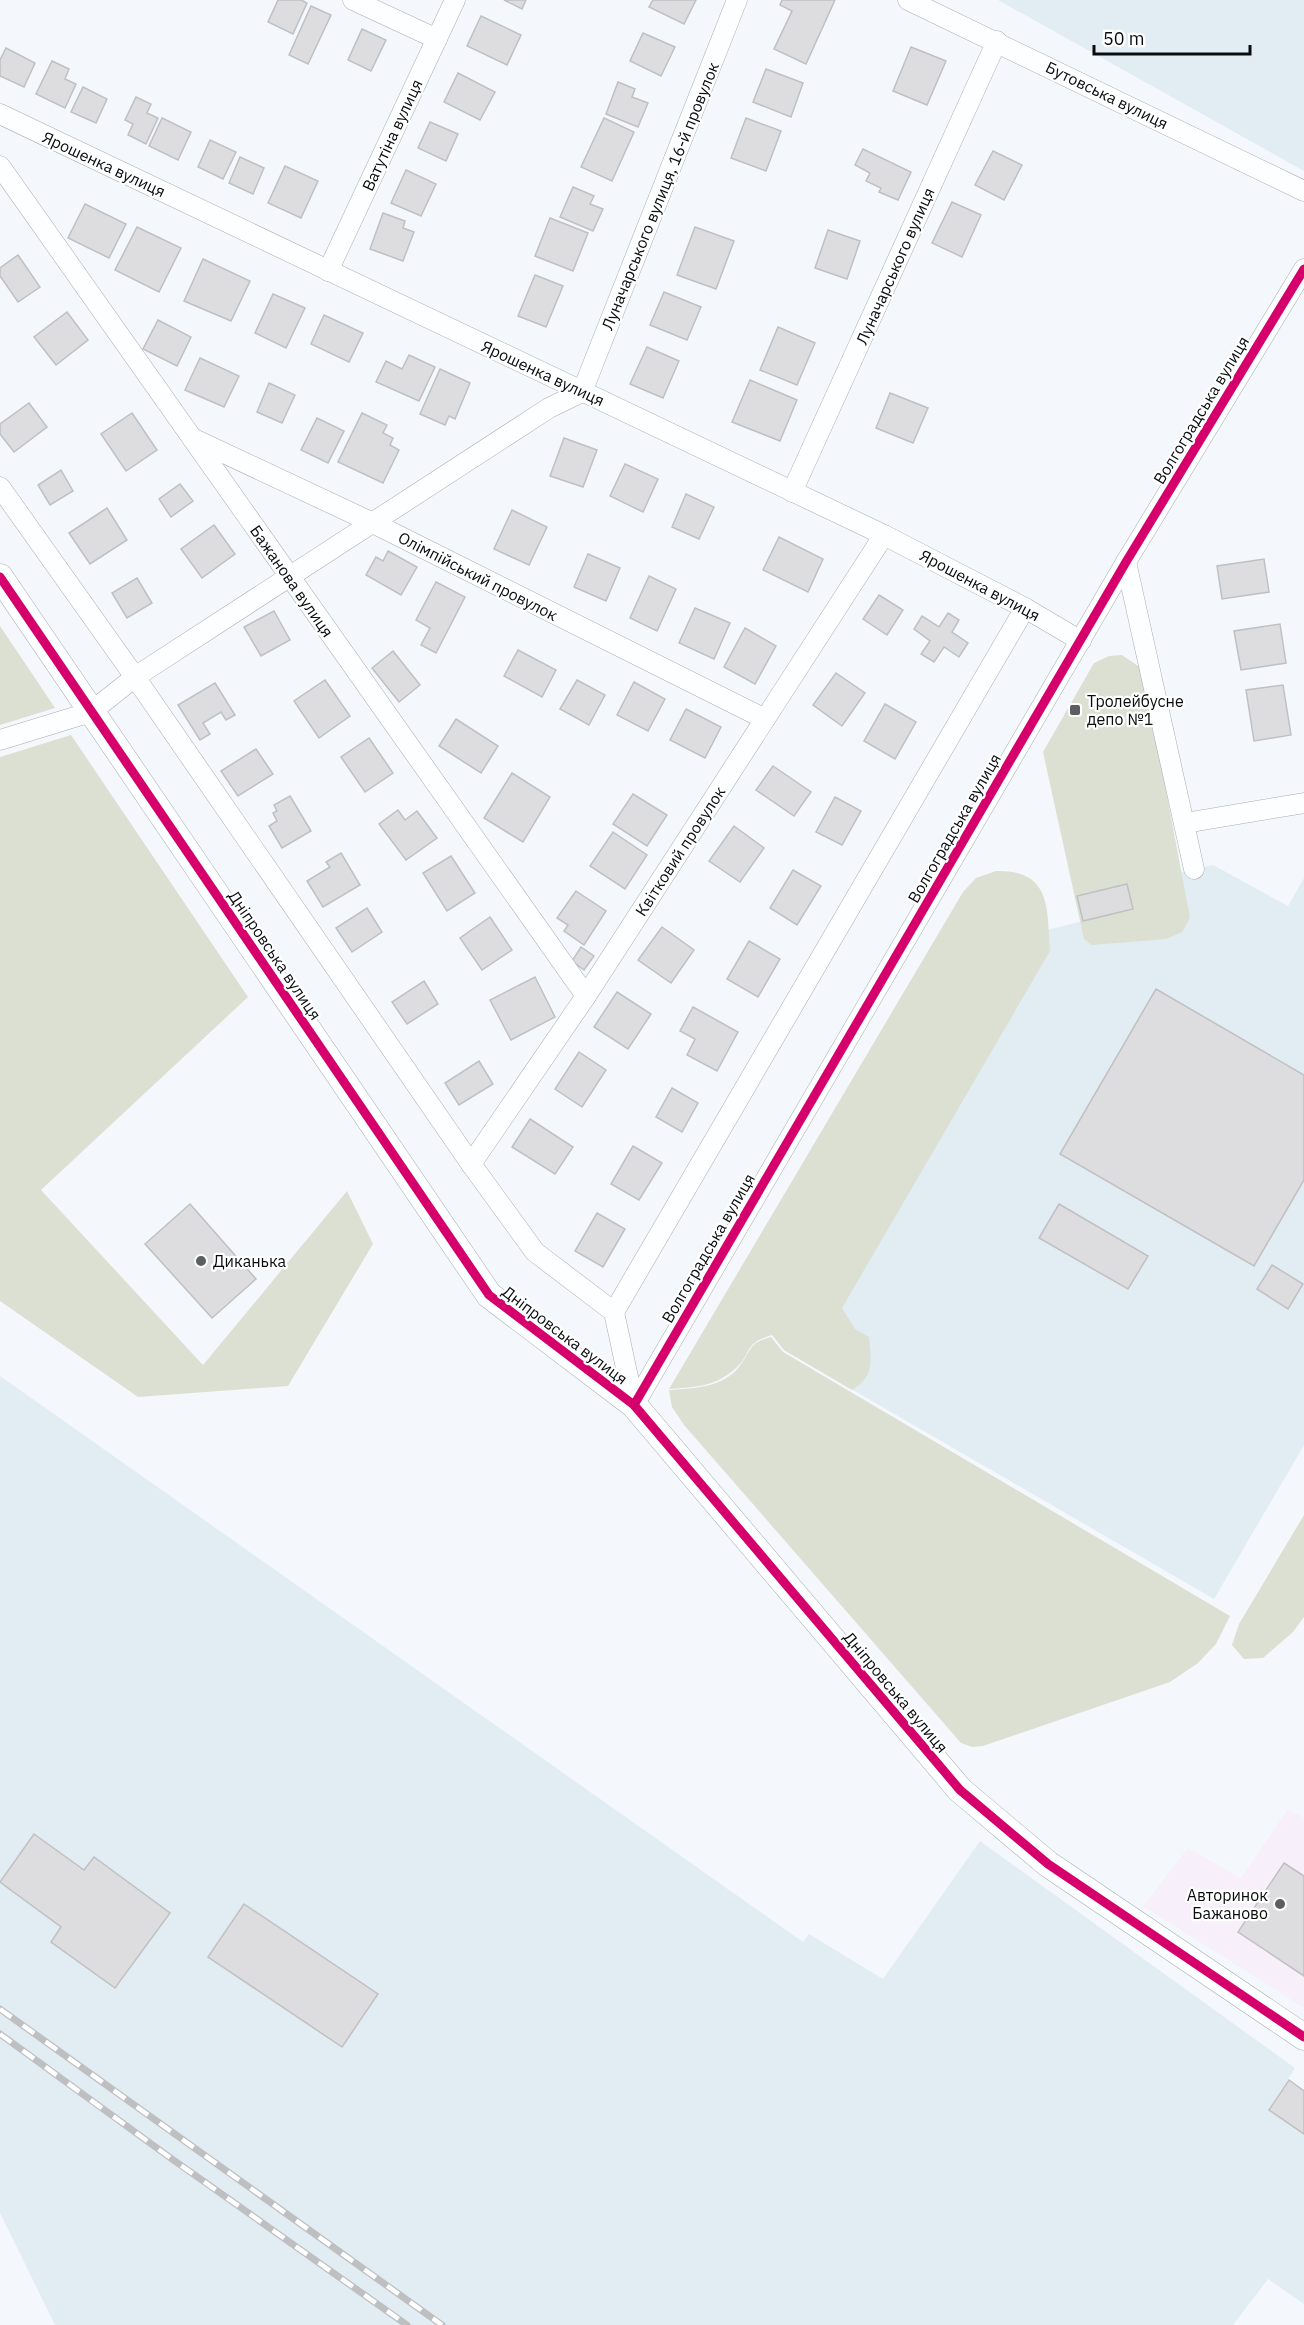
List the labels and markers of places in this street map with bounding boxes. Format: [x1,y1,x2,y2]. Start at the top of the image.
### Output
place label: Тролейбусне депо №1 [1087,691,1184,729]
marker: Тролейбусне депо №1 [1068,703,1082,717]
place label: Диканька [213,1251,287,1271]
marker: Диканька [194,1254,208,1268]
place label: Авторинок Бажаново [1187,1885,1268,1923]
marker: Авторинок Бажаново [1273,1897,1287,1911]

